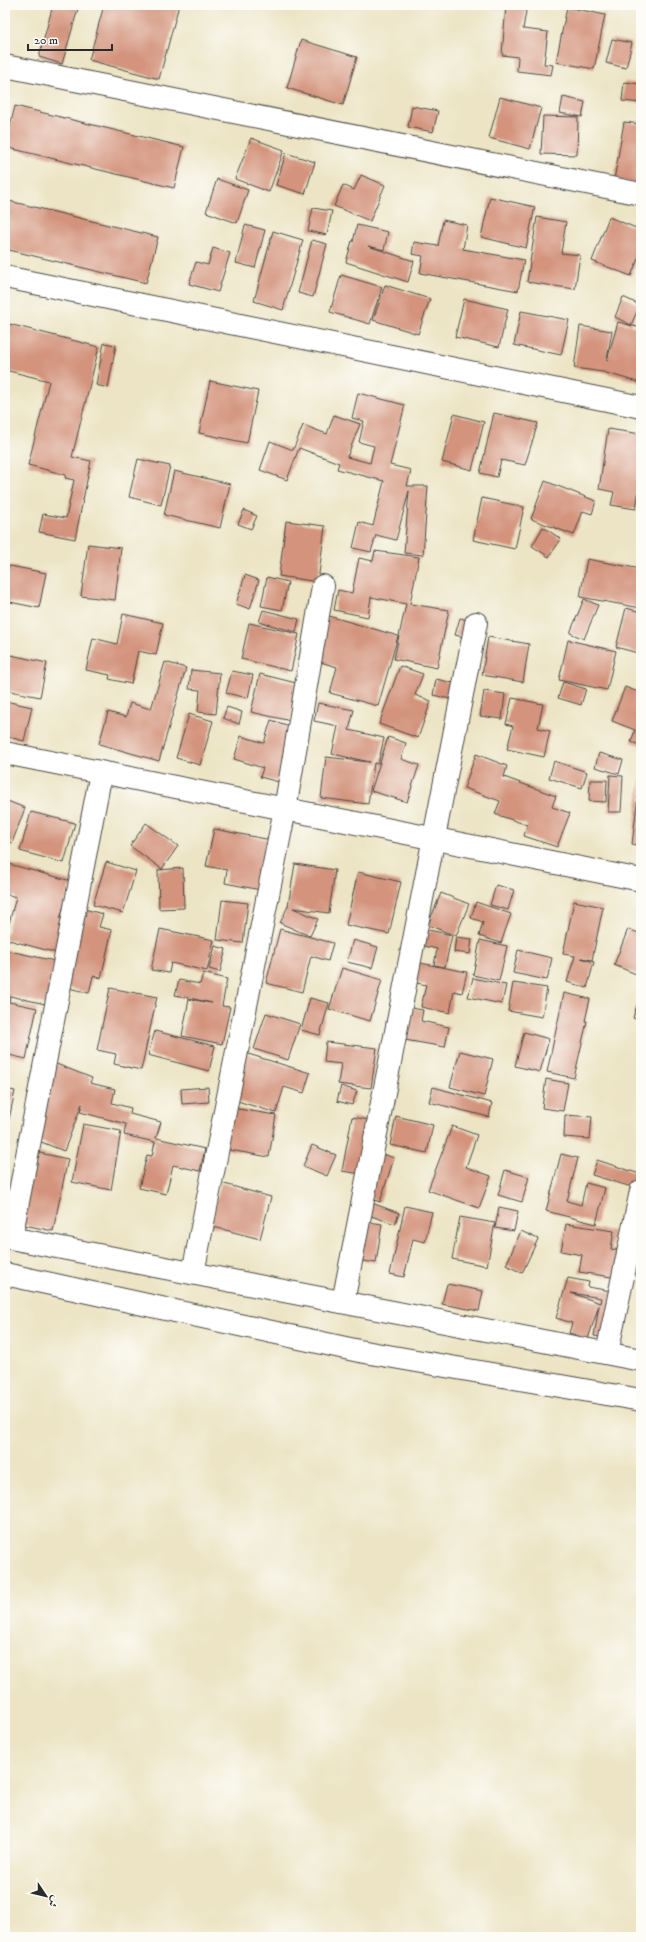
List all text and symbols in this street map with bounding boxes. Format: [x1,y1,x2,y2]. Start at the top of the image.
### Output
scale bar [28,26,112,52]
text: 20 m [34,33,58,48]
north arrow [26,1876,66,1916]
text: ش [44,1893,62,1910]

